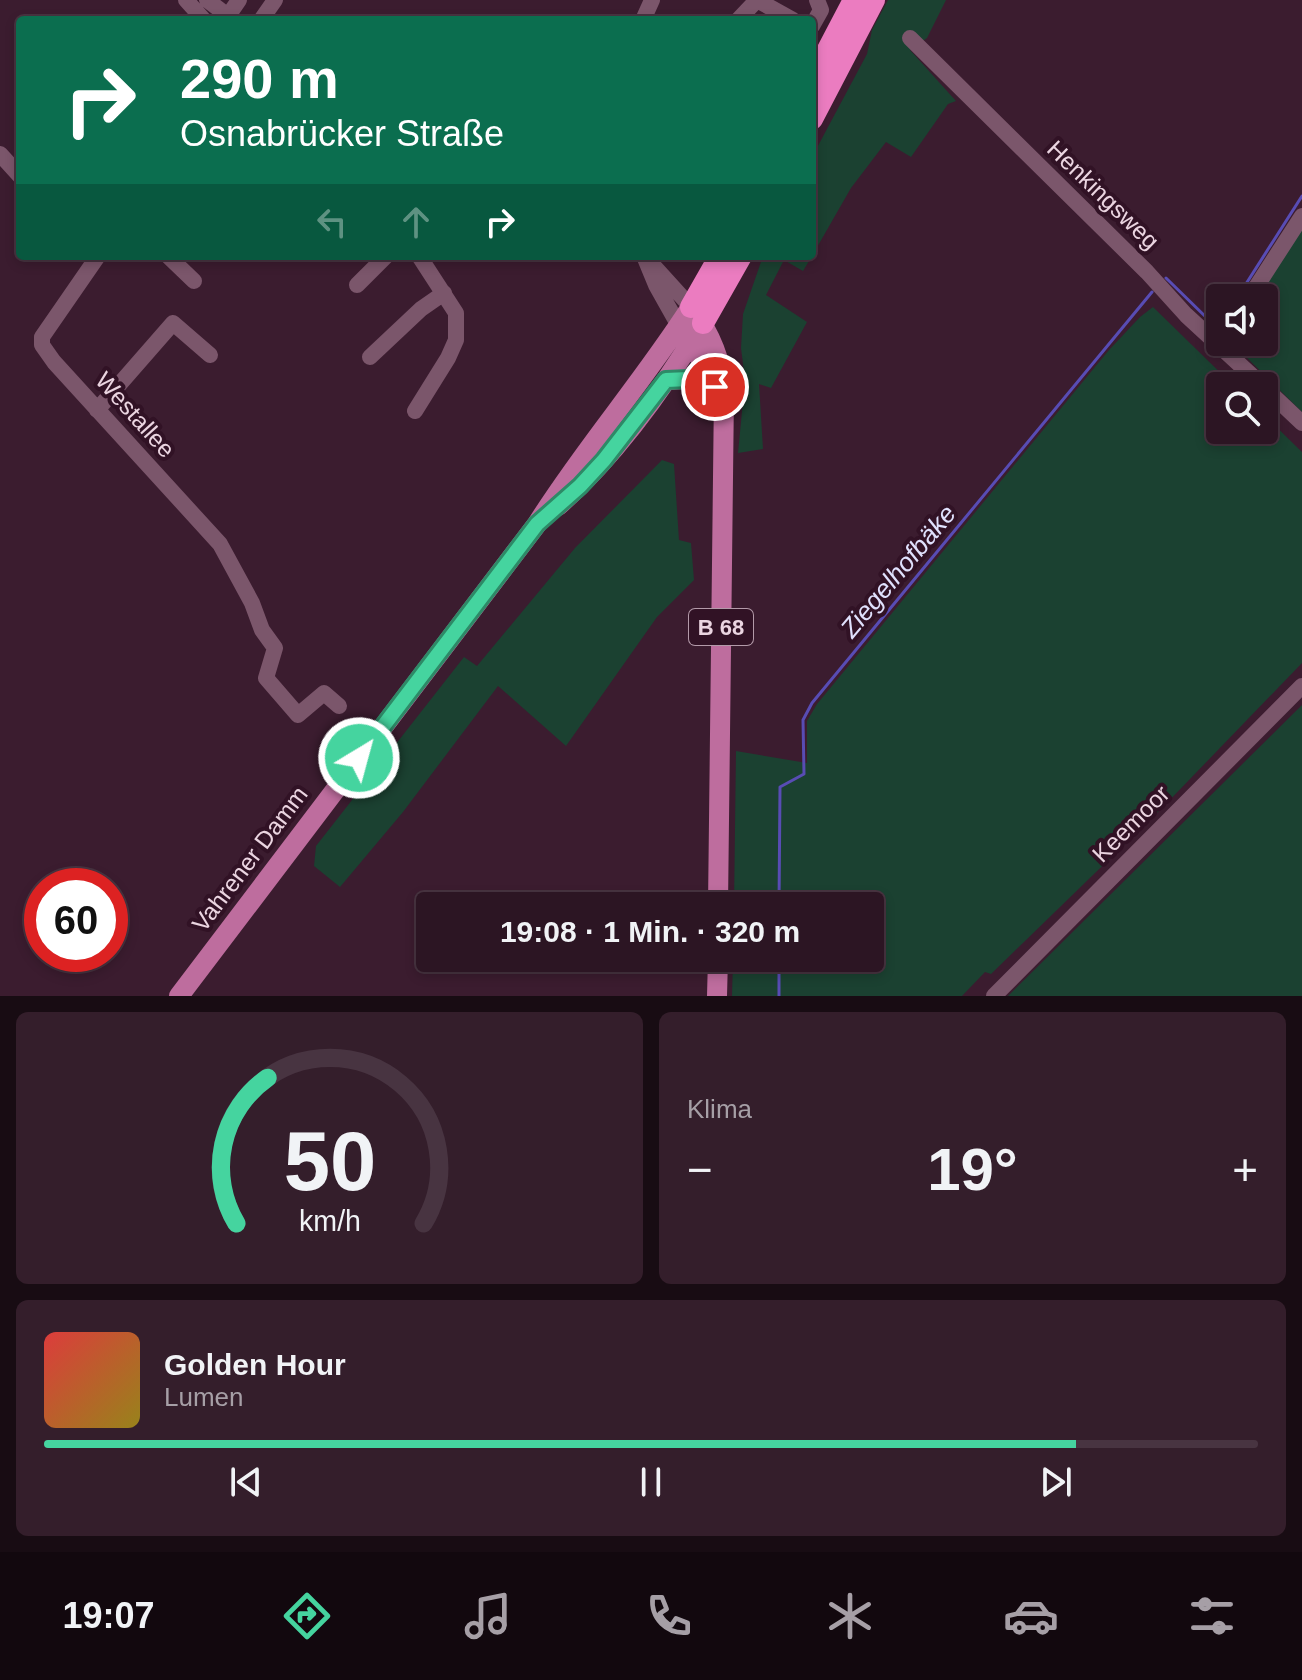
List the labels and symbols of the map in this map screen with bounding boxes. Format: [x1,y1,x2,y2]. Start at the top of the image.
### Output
street label: Henkingsweg [1042,135,1165,254]
pin [681,353,749,421]
street label: Westallee [90,367,181,463]
water label: Ziegelhofbäke [833,499,962,644]
road number: B 68 [689,609,753,645]
position arrow [317,716,401,800]
street label: Keemoor [1087,780,1175,868]
street label: Vahrener Damm [186,781,313,936]
speed limit sign: 60 [24,868,128,972]

